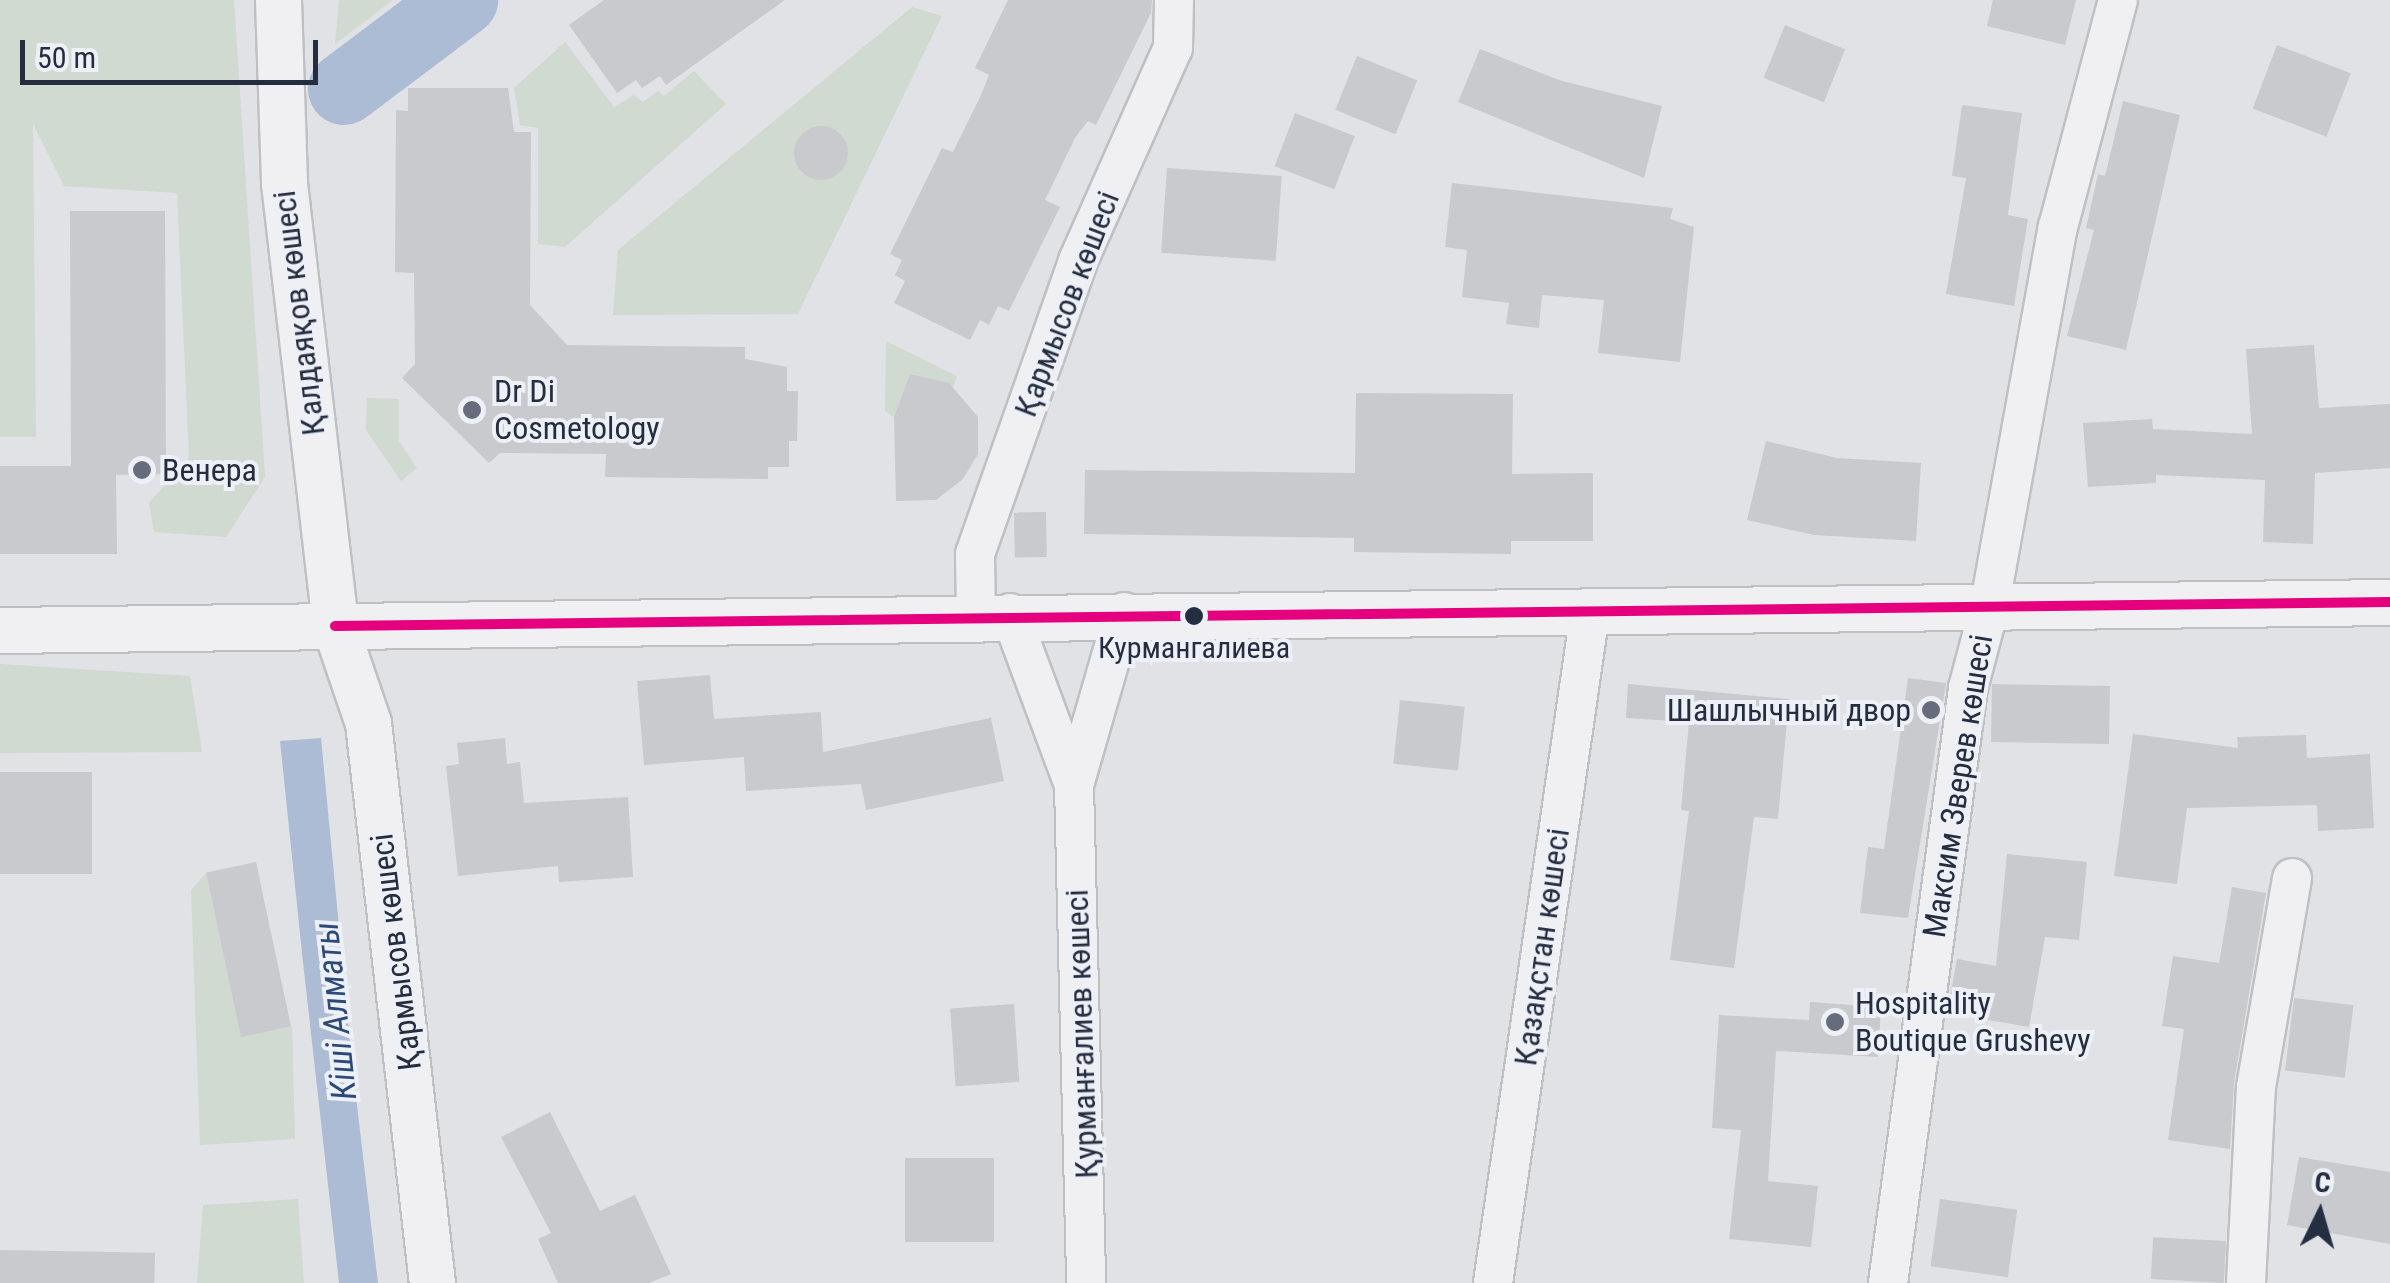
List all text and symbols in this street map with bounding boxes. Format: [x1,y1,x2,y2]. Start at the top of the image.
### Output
scale bar [25,20,322,82]
text: 50 m [37,40,96,75]
street label: Қармысов көшесі [1006,186,1128,422]
street label: Қалдаяқов көшесі [265,188,333,438]
place label: Dr Di Cosmetology [494,373,660,448]
marker: Dr Di Cosmetology [459,397,485,423]
place label: Венера [162,451,257,489]
marker: Венера [131,459,153,481]
marker: Курмангалиева [1184,606,1204,626]
place label: Курмангалиева [1098,630,1290,666]
street label: Максим Зверев көшесі [1915,632,2001,940]
place label: Шашлычный двор [1667,691,1911,729]
marker: Шашлычный двор [1920,699,1942,721]
street label: Қазақстан көшесі [1506,826,1578,1068]
street label: Қармысов көшесі [362,831,430,1073]
street label: Қурманғалиев көшесі [1058,889,1106,1179]
water label: Кіші Алматы [306,920,366,1102]
place label: Hospitality Boutique Grushevy [1855,985,2091,1060]
marker: Hospitality Boutique Grushevy [1824,1011,1846,1033]
north arrow [2270,1163,2370,1263]
text: С [2313,1165,2332,1200]

